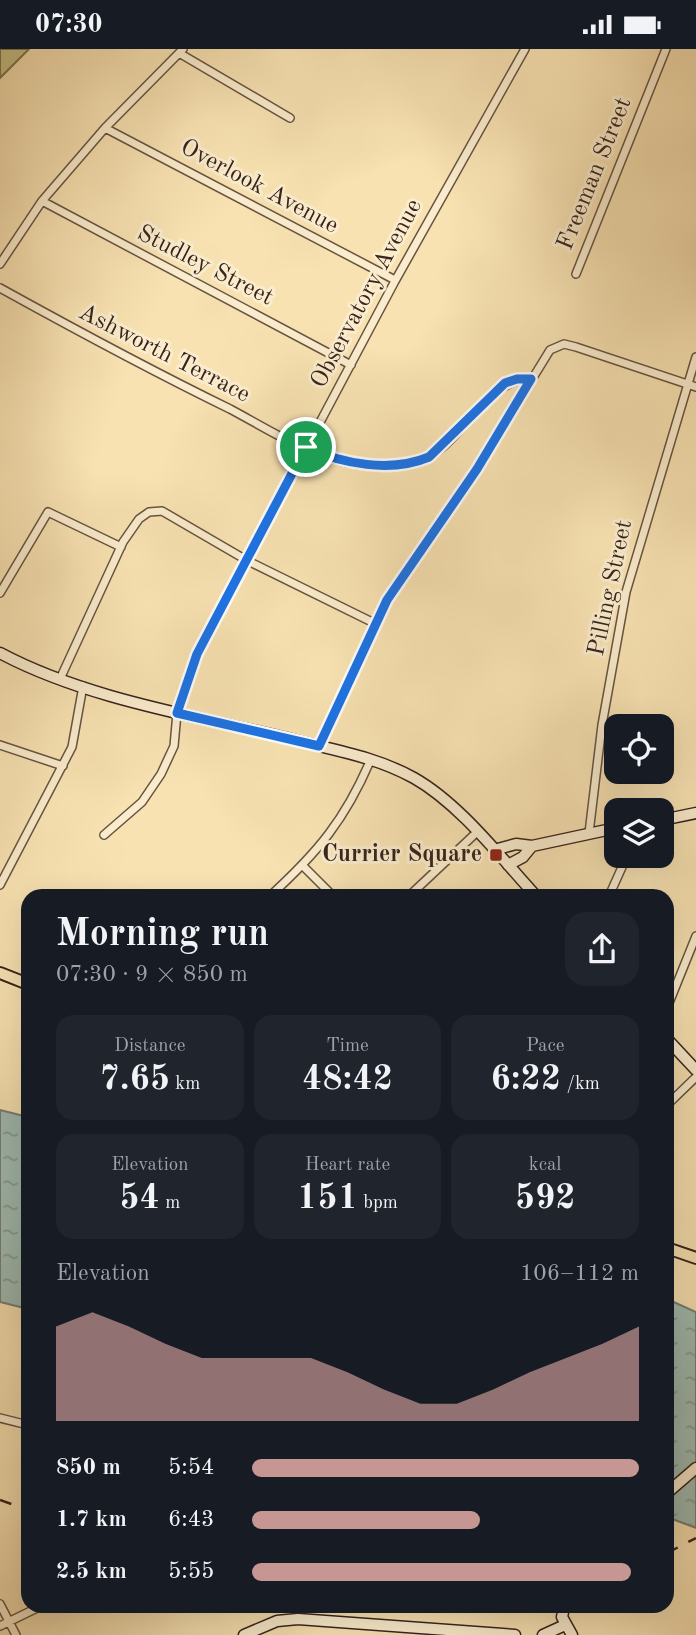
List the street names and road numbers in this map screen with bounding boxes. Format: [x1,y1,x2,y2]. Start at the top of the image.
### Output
street label: Freeman Street [553,94,637,254]
street label: Overlook Avenue [176,135,342,239]
street label: Observatory Avenue [307,196,427,392]
street label: Studley Street [133,221,277,311]
street label: Ashworth Terrace [74,300,254,408]
street label: Pilling Street [585,518,637,658]

